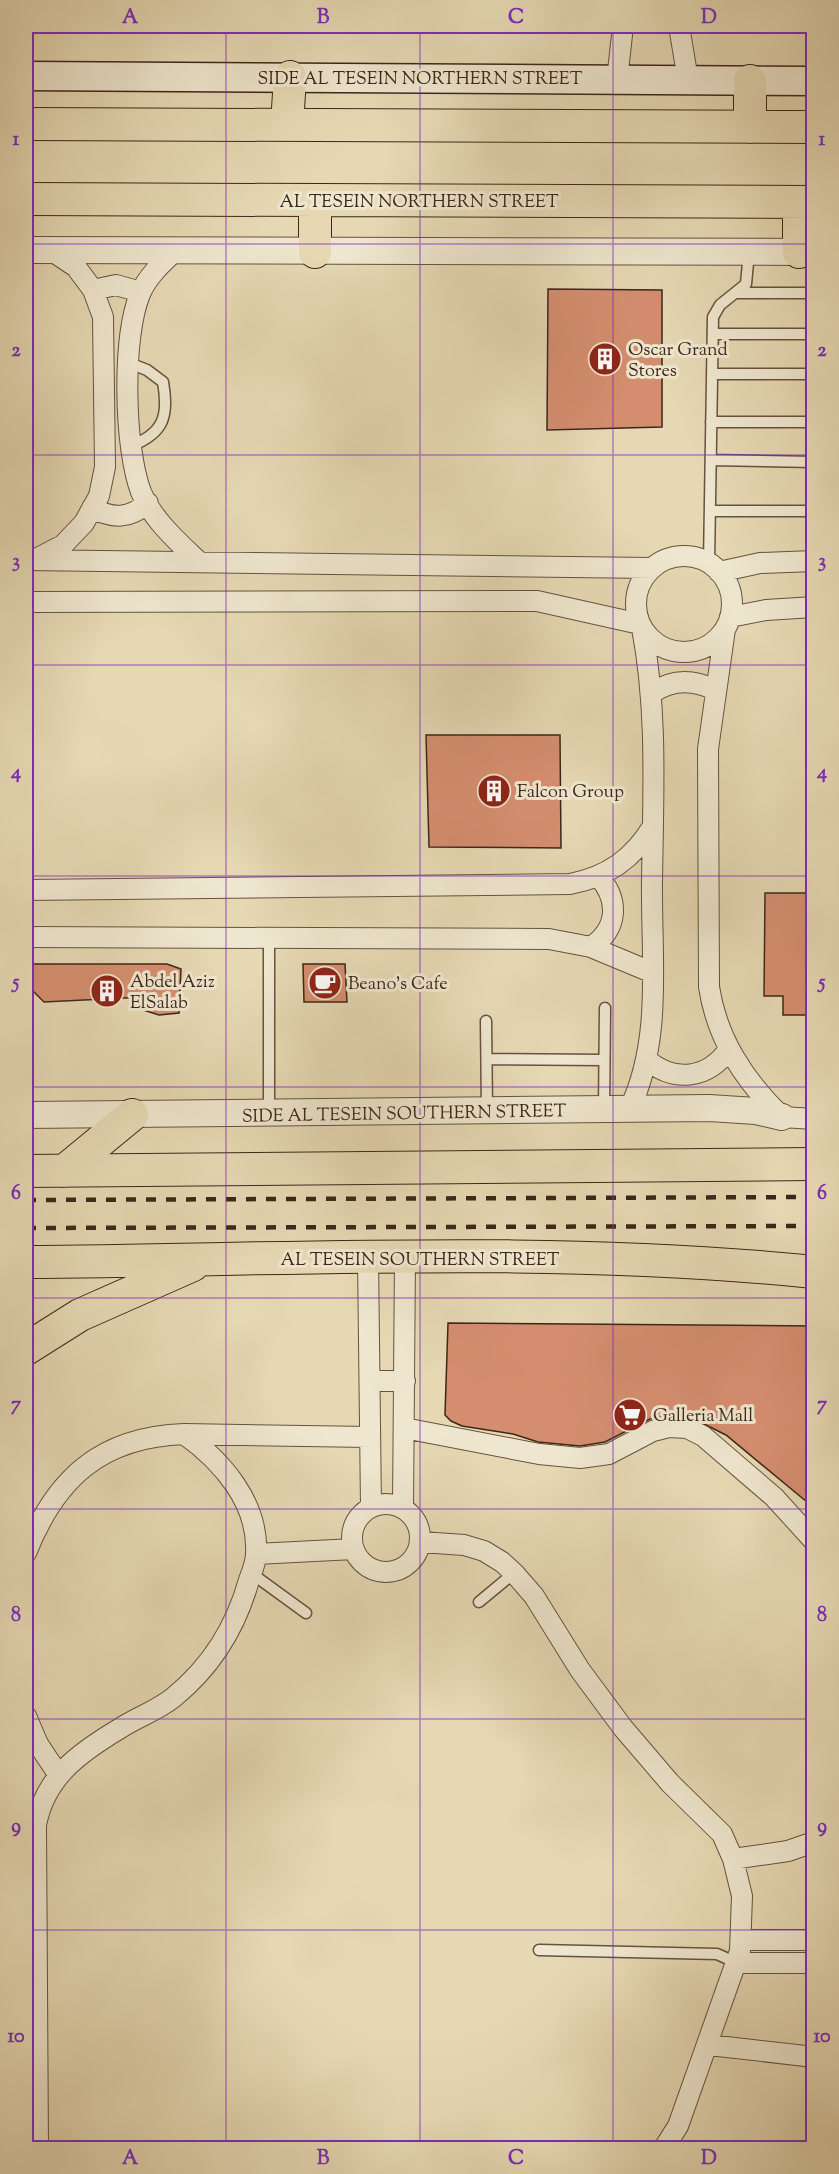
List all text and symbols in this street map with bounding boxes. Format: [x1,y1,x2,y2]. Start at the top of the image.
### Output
text: A [122,4,139,33]
text: B [317,4,330,33]
text: C [508,4,524,33]
text: D [701,4,717,33]
street label: SIDE AL TESEIN NORTHERN STREET [258,67,583,93]
text: 1 [13,126,20,155]
text: 1 [819,126,826,155]
street label: AL TESEIN NORTHERN STREET [279,190,559,216]
text: 2 [11,337,21,366]
text: 2 [817,337,827,366]
place label: Oscar Grand Stores [628,338,728,385]
building icon: Oscar Grand Stores [587,341,623,377]
text: 3 [12,548,20,577]
text: 3 [818,548,826,577]
text: 4 [10,759,21,788]
text: 4 [816,759,827,788]
building icon: Falcon Group [476,773,512,809]
place label: Falcon Group [517,780,624,806]
cafe icon: Beano's Cafe [307,965,343,1001]
text: 5 [11,969,20,998]
text: 5 [817,969,826,998]
place label: Abdel Aziz ElSalab [130,970,215,1017]
place label: Beano's Cafe [348,972,448,998]
building icon: Abdel Aziz ElSalab [89,973,125,1009]
street label: SIDE AL TESEIN SOUTHERN STREET [242,1099,567,1131]
text: 6 [11,1180,21,1209]
text: 6 [817,1180,827,1209]
street label: AL TESEIN SOUTHERN STREET [281,1248,560,1274]
text: 7 [11,1391,22,1420]
text: 7 [817,1391,828,1420]
supermarket icon: Galleria Mall [612,1397,648,1433]
place label: Galleria Mall [653,1404,753,1430]
text: 8 [11,1602,21,1631]
text: 8 [817,1602,827,1631]
text: 9 [11,1813,21,1842]
text: 9 [817,1813,827,1842]
text: 10 [7,2023,25,2052]
text: 10 [813,2023,831,2052]
text: A [122,2145,139,2174]
text: B [317,2145,330,2174]
text: C [508,2145,524,2174]
text: D [701,2145,717,2174]

